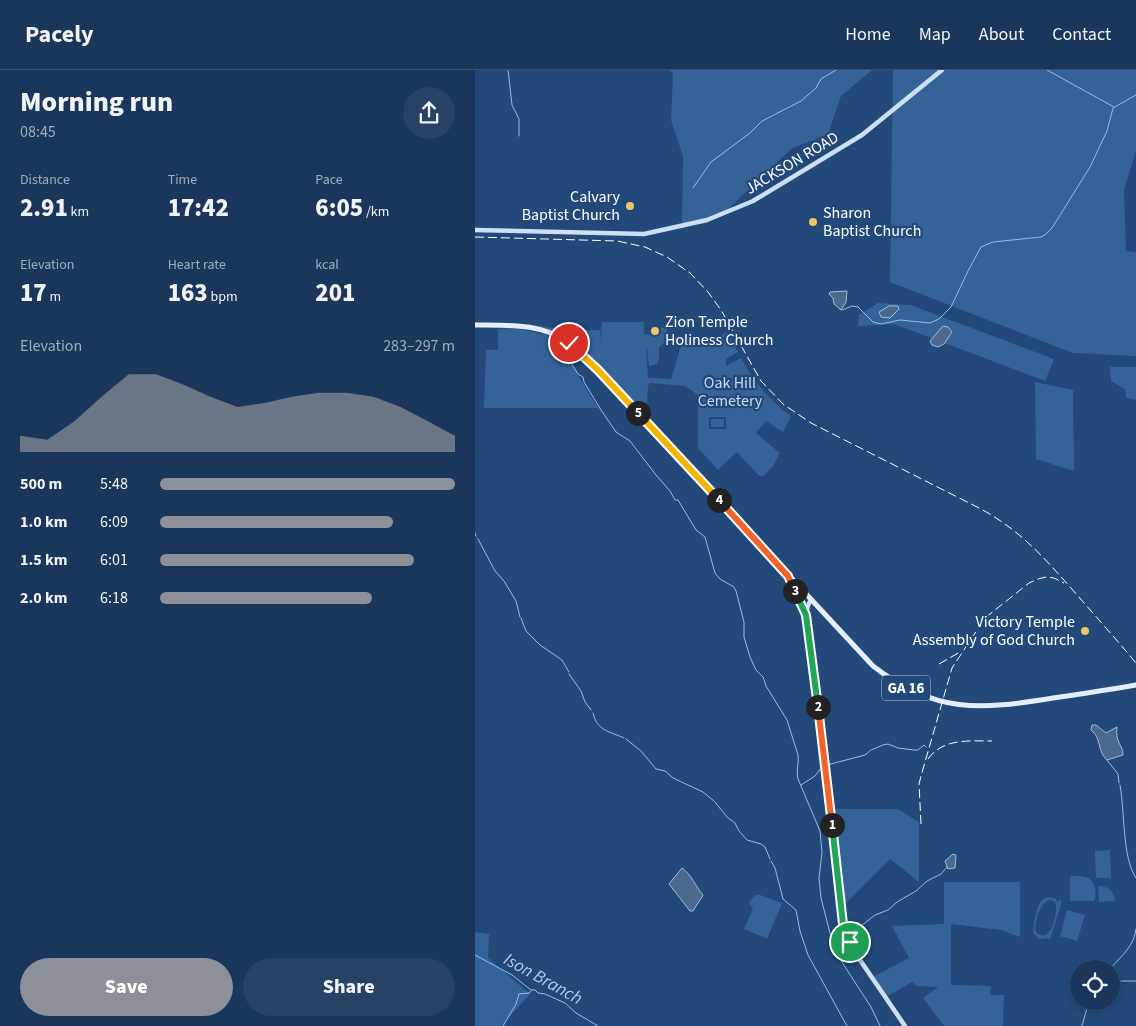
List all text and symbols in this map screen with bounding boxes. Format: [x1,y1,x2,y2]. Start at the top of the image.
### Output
text: Pacely [25,17,94,52]
text: Home [845,22,891,47]
text: Map [919,22,951,47]
text: About [979,22,1024,47]
text: Contact [1052,22,1111,47]
text: Morning run [20,82,173,122]
button: share [403,87,455,139]
text: 08:45 [20,121,56,143]
street label: JACKSON ROAD [741,126,843,200]
text: Distance [20,170,70,190]
text: Time [168,170,197,190]
text: Pace [315,170,343,190]
place label: Calvary Baptist Church [522,186,621,226]
text: 2.91 [20,190,68,226]
text: 17:42 [168,190,229,226]
text: 6:05 [315,190,363,226]
marker: Calvary Baptist Church [624,200,636,212]
text: km [68,202,89,222]
text: /km [363,202,389,222]
place label: Sharon Baptist Church [823,202,921,242]
marker: Sharon Baptist Church [807,216,819,228]
text: Elevation [20,255,75,275]
text: Heart rate [168,255,226,275]
text: kcal [315,255,339,275]
text: 17 [20,275,47,311]
text: 163 [168,275,208,311]
text: 201 [315,275,355,311]
text: m [47,287,61,307]
text: bpm [208,287,238,307]
place label: Zion Temple Holiness Church [665,311,773,351]
pin [548,322,590,364]
marker: Zion Temple Holiness Church [649,325,661,337]
icon: check [555,329,583,357]
text: Elevation [20,335,82,357]
text: 283–297 m [383,335,455,357]
park label: Oak Hill Cemetery [698,372,763,412]
pin: 5 [625,400,651,426]
text: 5 [635,403,642,423]
text: 500 m [20,473,62,495]
text: 5:48 [100,473,128,495]
pin: 4 [707,488,731,512]
text: 4 [716,490,723,510]
text: 1.0 km [20,511,67,533]
text: 6:09 [100,511,128,533]
text: 1.5 km [20,549,67,571]
text: 6:01 [100,549,128,571]
pin: 3 [783,578,807,604]
text: 3 [792,581,799,601]
text: 2.0 km [20,587,67,609]
text: 6:18 [100,587,128,609]
place label: Victory Temple Assembly of God Church [913,611,1075,651]
marker: Victory Temple Assembly of God Church [1079,625,1091,637]
road number: GA 16 [882,676,930,700]
pin: 2 [805,694,831,720]
text: 2 [815,697,822,717]
pin: 1 [819,812,845,838]
text: 1 [829,815,836,835]
pin [829,921,871,963]
icon: arrive [836,928,864,956]
water label: Ison Branch [499,947,587,1011]
button: Save [20,958,233,1016]
button: Share [243,958,455,1016]
map controls [1070,960,1120,1010]
button: locate [1070,960,1120,1010]

